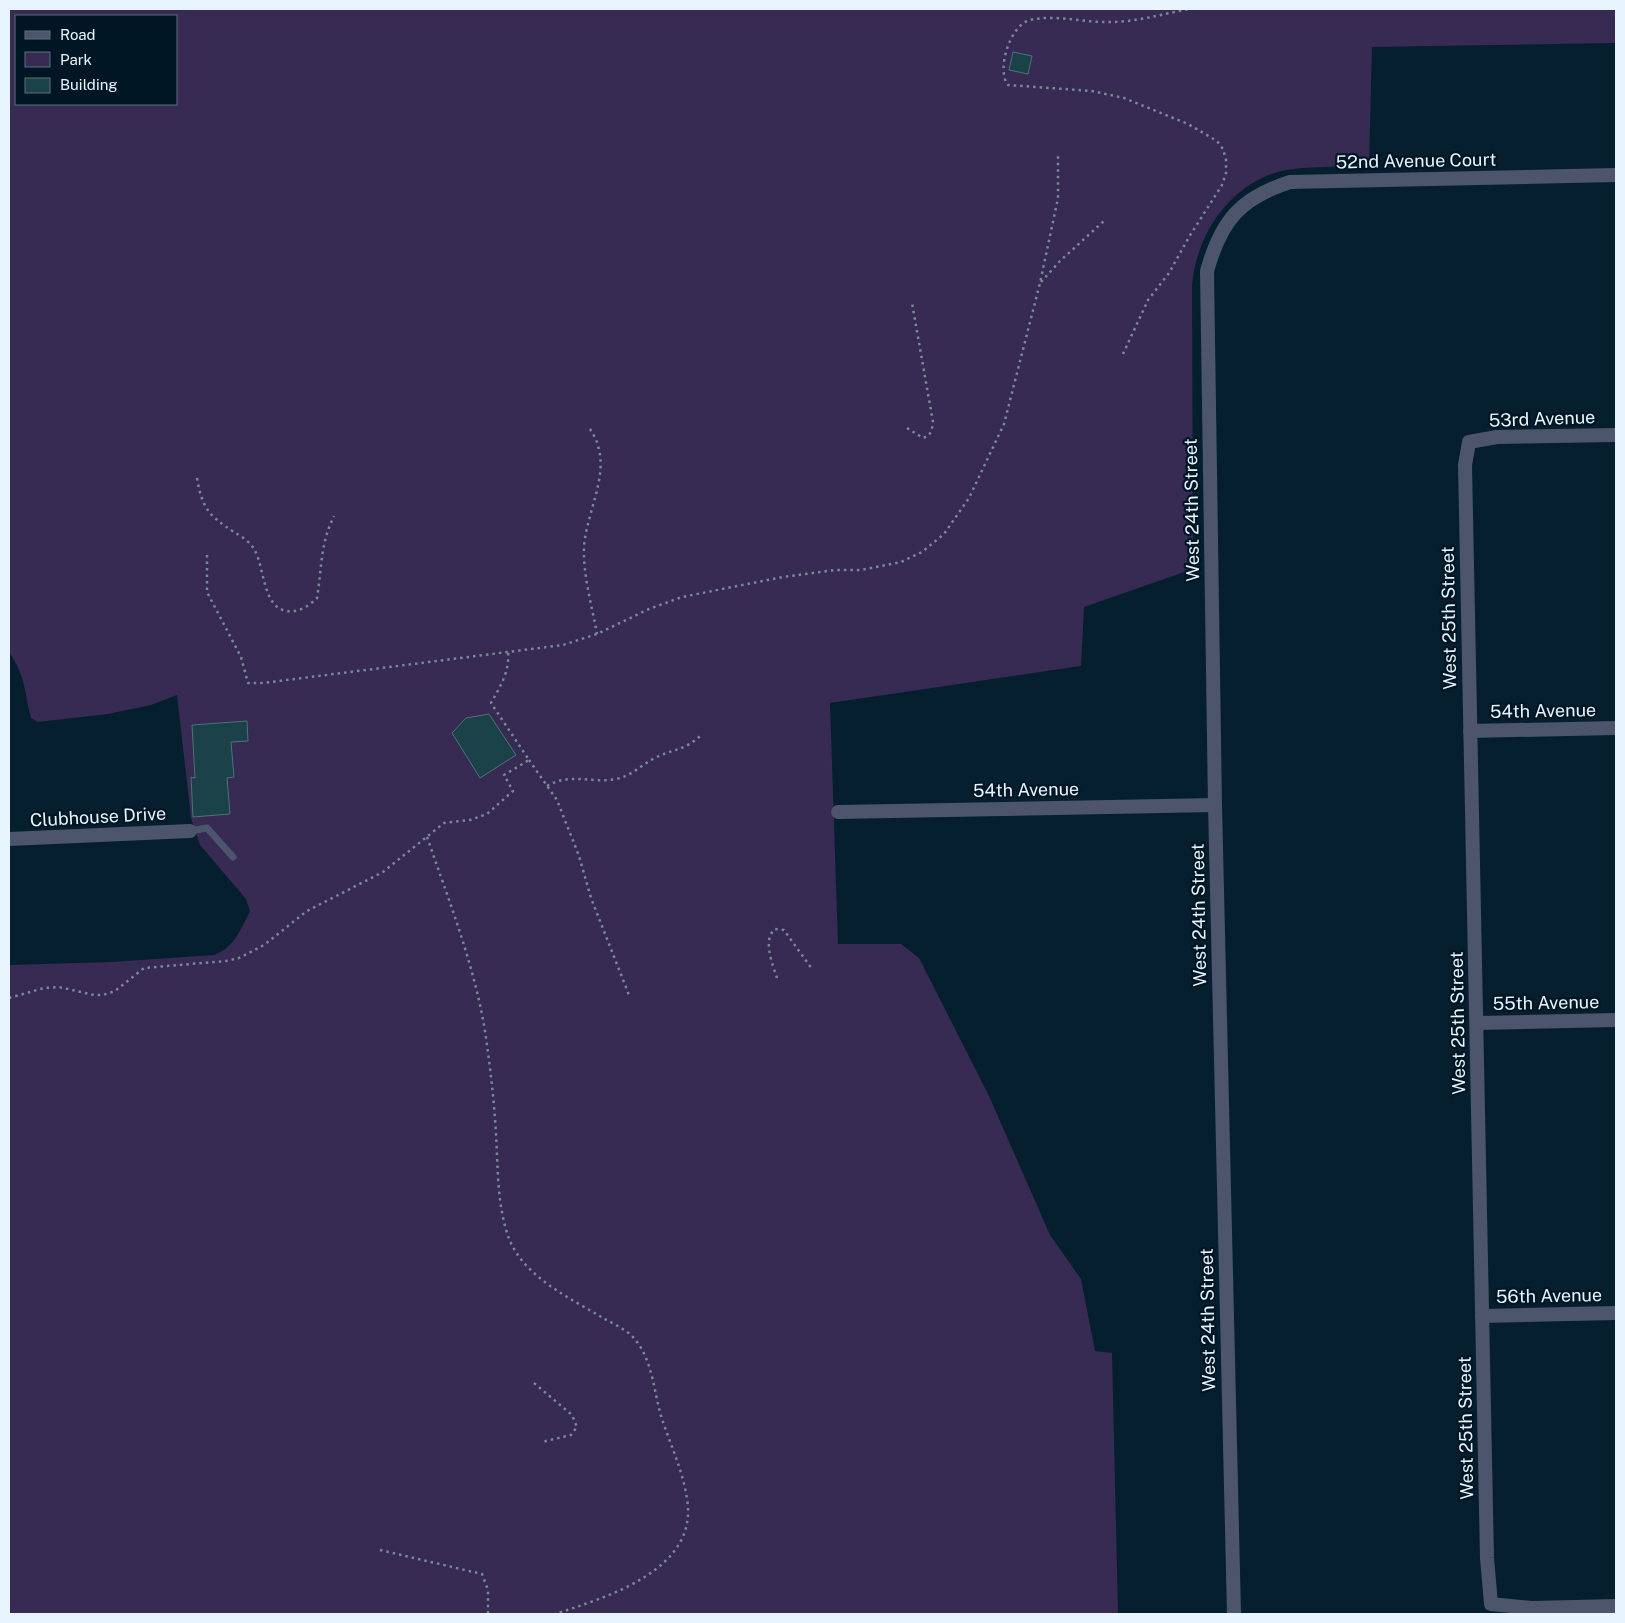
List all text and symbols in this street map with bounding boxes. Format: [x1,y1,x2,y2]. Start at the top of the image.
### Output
legend [15,15,178,105]
text: Road [60,26,96,43]
text: Park [60,51,92,68]
text: Building [60,76,118,93]
street label: 52nd Avenue Court [1335,149,1497,172]
street label: 53rd Avenue [1488,406,1596,431]
street label: West 24th Street [1180,438,1203,582]
street label: West 25th Street [1437,546,1460,690]
street label: 54th Avenue [1490,699,1596,722]
street label: 54th Avenue [973,778,1079,801]
street label: Clubhouse Drive [29,802,167,831]
street label: West 24th Street [1187,843,1210,987]
street label: West 25th Street [1446,951,1469,1095]
street label: 55th Avenue [1492,991,1599,1014]
street label: West 24th Street [1196,1248,1219,1392]
street label: 56th Avenue [1496,1284,1602,1307]
street label: West 25th Street [1454,1356,1477,1500]

